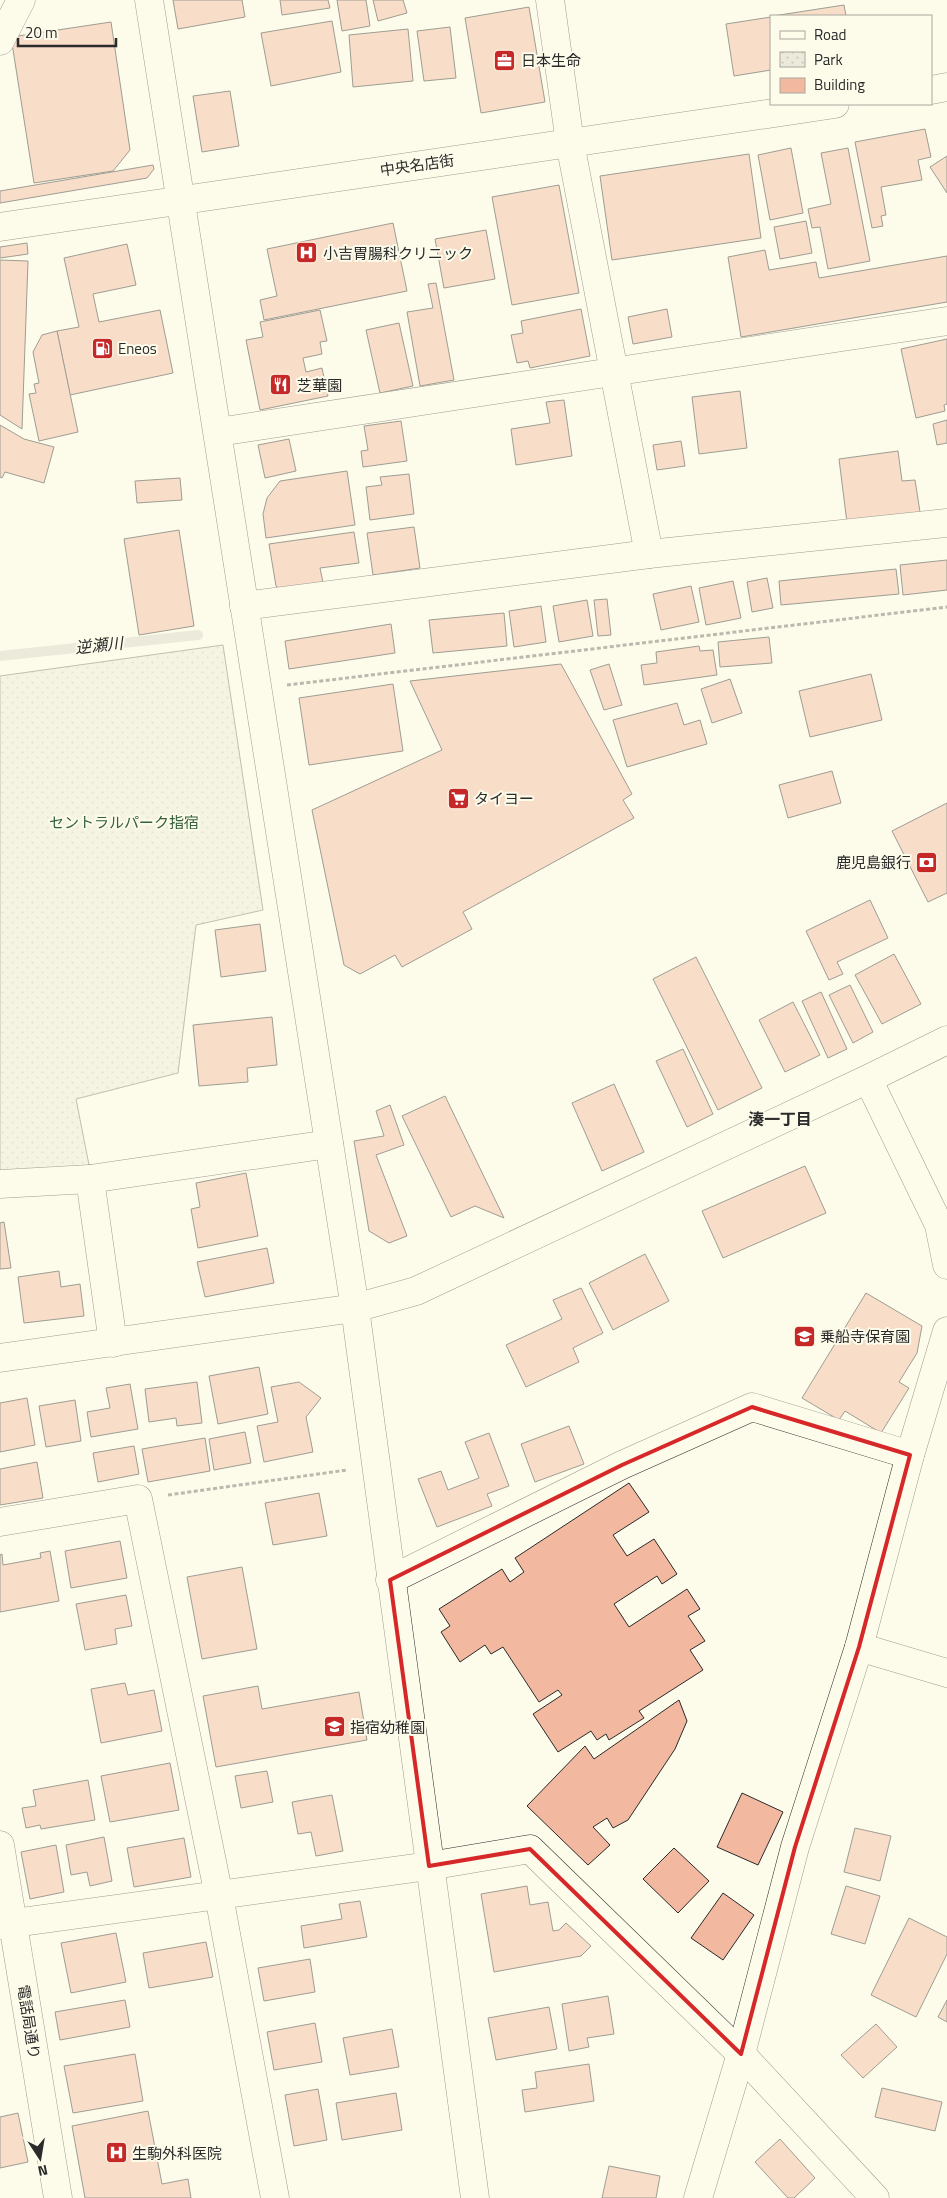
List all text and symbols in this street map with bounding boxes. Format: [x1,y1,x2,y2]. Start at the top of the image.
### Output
scale bar [18,15,115,47]
legend [770,15,932,105]
text: 20 m [25,21,58,44]
text: Road [814,23,846,46]
office icon: 日本生命 [493,48,517,72]
text: Park [814,48,843,71]
place label: 日本生命 [521,49,581,72]
text: Building [814,73,865,96]
street label: 中央名店街 [378,148,456,182]
hospital icon: 小吉胃腸科クリニック [295,241,319,265]
place label: 小吉胃腸科クリニック [323,242,473,265]
fuel station icon: Eneos [90,336,114,360]
place label: Eneos [118,337,157,360]
restaurant icon: 芝華園 [269,373,293,397]
place label: 芝華園 [297,374,342,397]
water label: 逆瀬川 [74,630,126,659]
supermarket icon: タイヨー [446,786,470,810]
place label: タイヨー [474,787,534,810]
park label: セントラルパーク指宿 [49,811,199,834]
bank icon: 鹿児島銀行 [915,850,939,874]
place label: 鹿児島銀行 [836,851,911,874]
district label: 湊一丁目 [748,1107,812,1131]
school or university icon: 乗船寺保育園 [792,1324,816,1348]
place label: 乗船寺保育園 [820,1325,910,1348]
school or university icon: 指宿幼稚園 [322,1715,346,1739]
place label: 指宿幼稚園 [350,1716,425,1739]
street label: 電話局通り [12,1983,46,2061]
north arrow [15,2133,65,2183]
hospital icon: 生駒外科医院 [104,2141,128,2165]
place label: 生駒外科医院 [132,2142,222,2165]
text: N [36,2160,50,2182]

